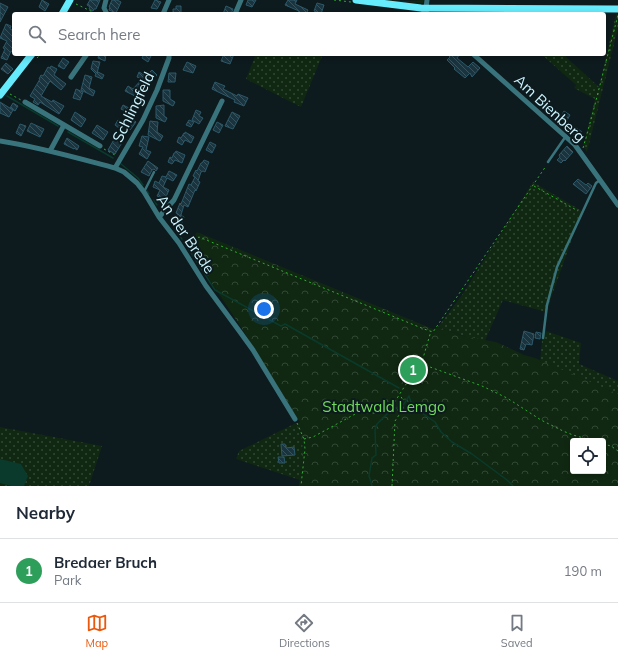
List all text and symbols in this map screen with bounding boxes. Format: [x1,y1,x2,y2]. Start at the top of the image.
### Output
search box [12,12,606,56]
icon: search [26,23,48,45]
text: Search here [58,25,140,44]
street label: Schlingfeld [108,69,158,145]
street label: Am Bienberg [510,70,590,146]
street label: An der Brede [153,191,219,277]
your location [254,299,274,319]
pin: 1 [400,355,426,385]
park label: Stadtwald Lemgo [322,397,446,416]
map controls [570,438,606,474]
button: locate [570,438,606,474]
text: Nearby [16,502,75,523]
text: Bredaer Bruch [54,553,157,572]
text: 1 [25,563,33,579]
text: 190 m [564,563,602,579]
text: Park [54,572,81,588]
tab: Map [85,612,108,650]
tab: Directions [279,612,330,650]
tab: Saved [501,612,533,650]

